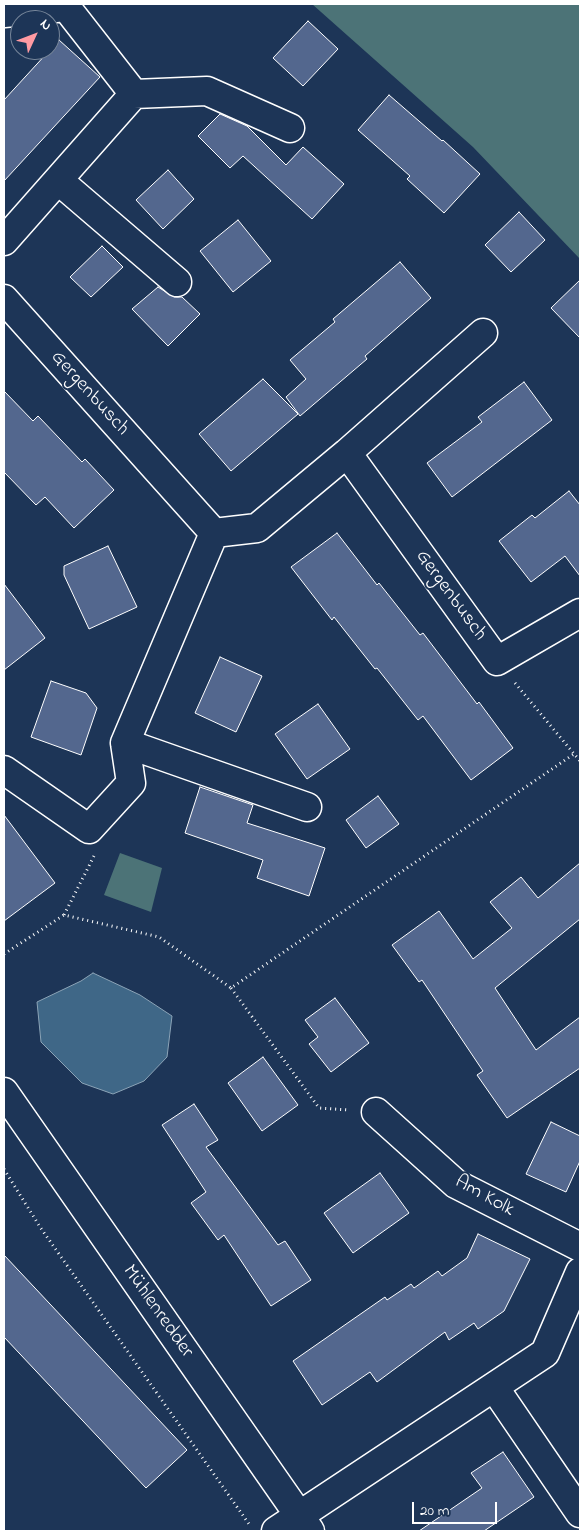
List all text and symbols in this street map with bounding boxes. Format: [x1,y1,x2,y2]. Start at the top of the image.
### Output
north arrow [10,10,60,60]
text: N [35,14,57,36]
street label: Gergenbusch [45,347,133,441]
street label: Gergenbusch [409,546,491,646]
street label: Am Kolk [450,1171,518,1223]
street label: Mühlenredder [116,1261,198,1363]
scale bar [414,1492,499,1524]
text: 20 m [420,1500,449,1522]

